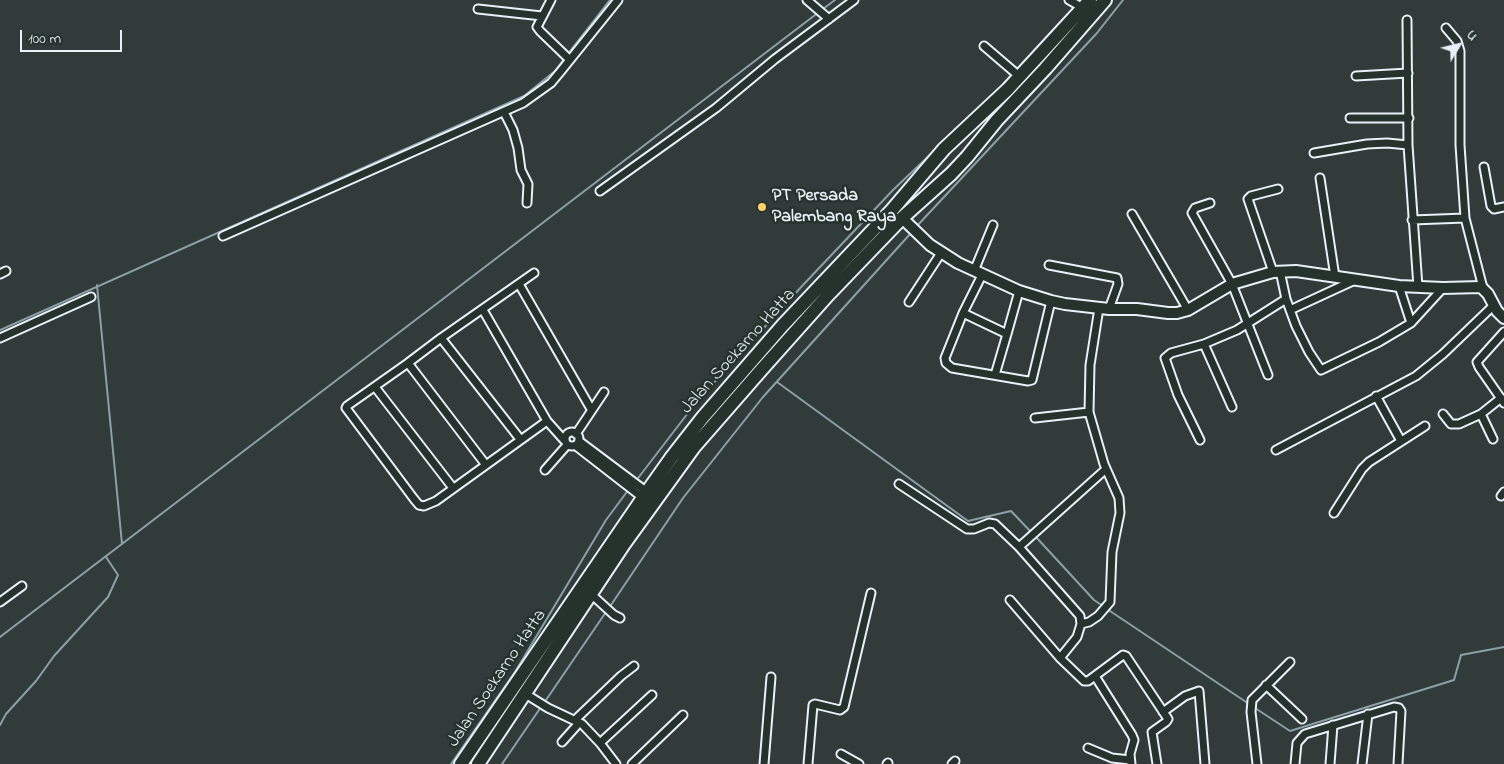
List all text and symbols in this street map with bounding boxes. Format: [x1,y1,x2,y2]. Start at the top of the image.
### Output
scale bar [22,20,125,52]
north arrow [1434,20,1484,70]
text: U [1460,26,1483,46]
text: 100 m [28,28,61,50]
place label: PT Persada Palembang Raya [772,186,896,228]
marker: PT Persada Palembang Raya [756,201,768,213]
street label: Jalan Soekarno Hatta [677,285,801,419]
street label: Jalan Soekarno Hatta [444,606,552,752]

